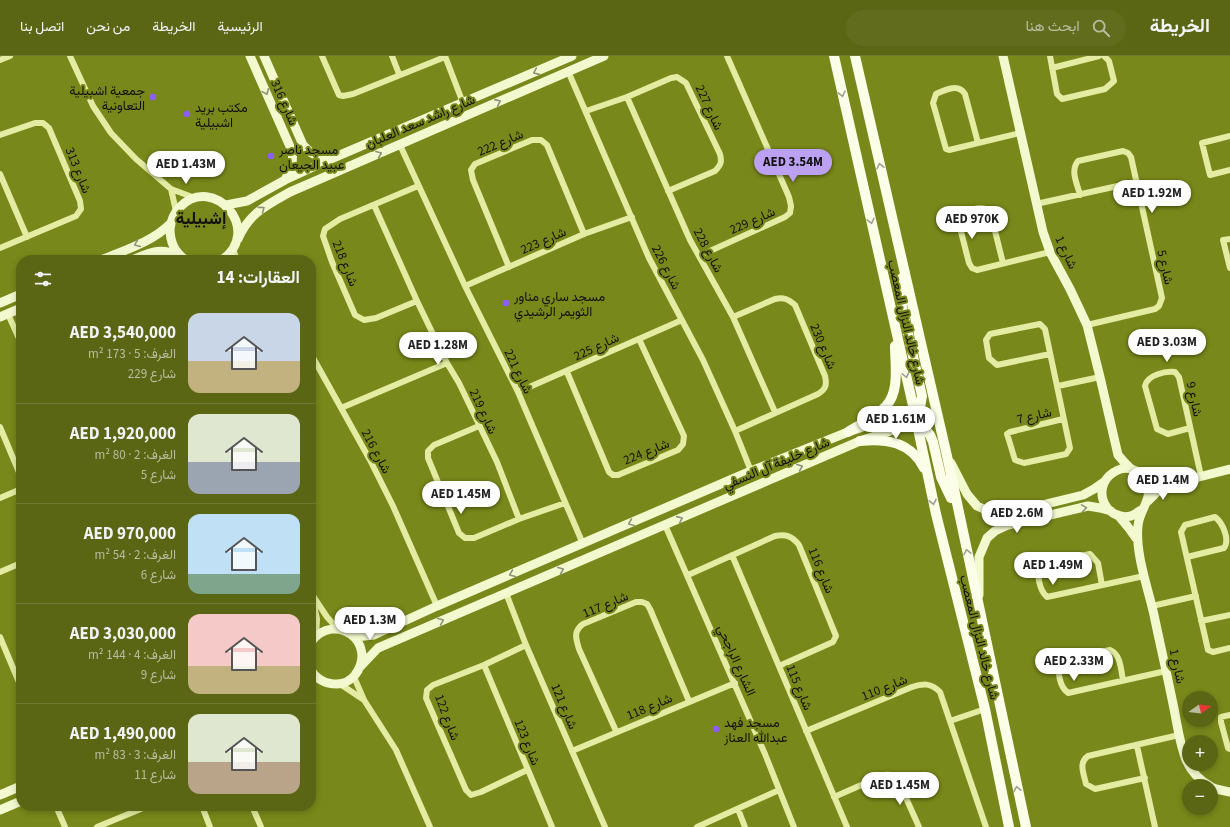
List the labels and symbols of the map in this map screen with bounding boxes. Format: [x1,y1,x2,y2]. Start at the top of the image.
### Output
one-way arrow [533,67,540,75]
street label: شارع 316 [266,77,302,128]
place label: جمعية اشبيلية التعاونية [69,82,145,115]
street label: شارع 227 [691,82,727,133]
one-way arrow [261,87,269,95]
street label: شارع راشد سعد العلبان [363,91,478,153]
one-way arrow [838,91,846,97]
marker: جمعية اشبيلية التعاونية [148,92,158,102]
one-way arrow [494,98,501,106]
place label: مكتب بريد اشبيلية [195,99,248,132]
marker: مكتب بريد اشبيلية [182,109,192,119]
street label: شارع 222 [475,125,526,161]
place label: مسجد ناصر عبيد الجيعان [278,141,345,174]
street label: شارع 313 [61,145,95,196]
pin: AED 3.54M [747,149,839,183]
one-way arrow [375,150,382,158]
pin: AED 1.43M [140,151,232,185]
marker: مسجد ناصر عبيد الجيعان [266,151,276,161]
one-way arrow [876,163,885,170]
pin: AED 1.92M [1106,180,1198,214]
street label: شارع 229 [727,203,778,239]
pin: AED 970K [931,206,1013,240]
district label: إشبيلية [176,207,226,231]
one-way arrow [257,207,264,214]
one-way arrow [866,218,874,224]
street label: شارع 223 [518,223,569,259]
street label: شارع 228 [689,225,727,276]
street label: شارع 1 [1050,233,1082,272]
street label: شارع 218 [328,238,362,289]
one-way arrow [134,240,141,248]
street label: شارع 226 [647,242,685,293]
street label: شارع 5 [1152,248,1178,286]
street label: شارع خالد النزال المعصب [883,258,929,387]
place label: مسجد ساري مناور الثويمر الرشيدي [513,288,605,322]
marker: مسجد ساري مناور الثويمر الرشيدي [501,298,511,308]
street label: شارع 230 [805,321,841,372]
street label: شارع 225 [571,329,622,365]
pin: AED 3.03M [1121,329,1213,363]
pin: AED 1.28M [392,332,484,366]
street label: شارع 221 [499,346,537,397]
one-way arrow [901,371,910,378]
street label: شارع 9 [1182,380,1206,418]
street label: شارع 219 [465,386,501,437]
street label: شارع 7 [1015,403,1053,429]
pin: AED 1.61M [850,406,942,440]
street label: شارع 216 [357,426,395,477]
street label: شارع خليفة آل النسفي [720,433,833,495]
street label: شارع 224 [621,435,672,469]
one-way arrow [796,463,803,471]
pin: AED 1.4M [1122,467,1204,501]
pin: AED 1.45M [415,481,507,515]
one-way arrow [929,499,937,505]
pin: AED 2.6M [976,500,1058,534]
one-way arrow [1081,504,1087,512]
one-way arrow [677,515,684,523]
one-way arrow [628,518,636,526]
street label: شارع 116 [804,545,838,596]
one-way arrow [963,549,971,555]
pin: AED 1.49M [1007,552,1099,586]
one-way arrow [557,566,564,574]
one-way arrow [508,569,516,577]
street label: شارع خالد النزال المعصب [955,573,1003,702]
street label: شارع 117 [580,587,631,623]
pin: AED 1.3M [329,607,411,641]
one-way arrow [437,618,445,626]
street label: الشارع الراجحي [711,622,760,699]
street label: شارع 1 [1165,647,1189,685]
pin: AED 2.33M [1028,648,1120,682]
street label: شارع 115 [781,662,817,713]
street label: شارع 110 [859,671,910,705]
street label: شارع 121 [546,681,582,732]
street label: شارع 118 [624,689,675,725]
north arrow [1182,691,1218,727]
street label: شارع 122 [430,692,464,743]
place label: مسجد فهد عبدالله العناز [723,714,788,747]
street label: شارع 123 [510,717,544,768]
marker: مسجد فهد عبدالله العناز [711,724,721,734]
pin: AED 1.45M [854,772,946,806]
one-way arrow [1014,786,1022,792]

